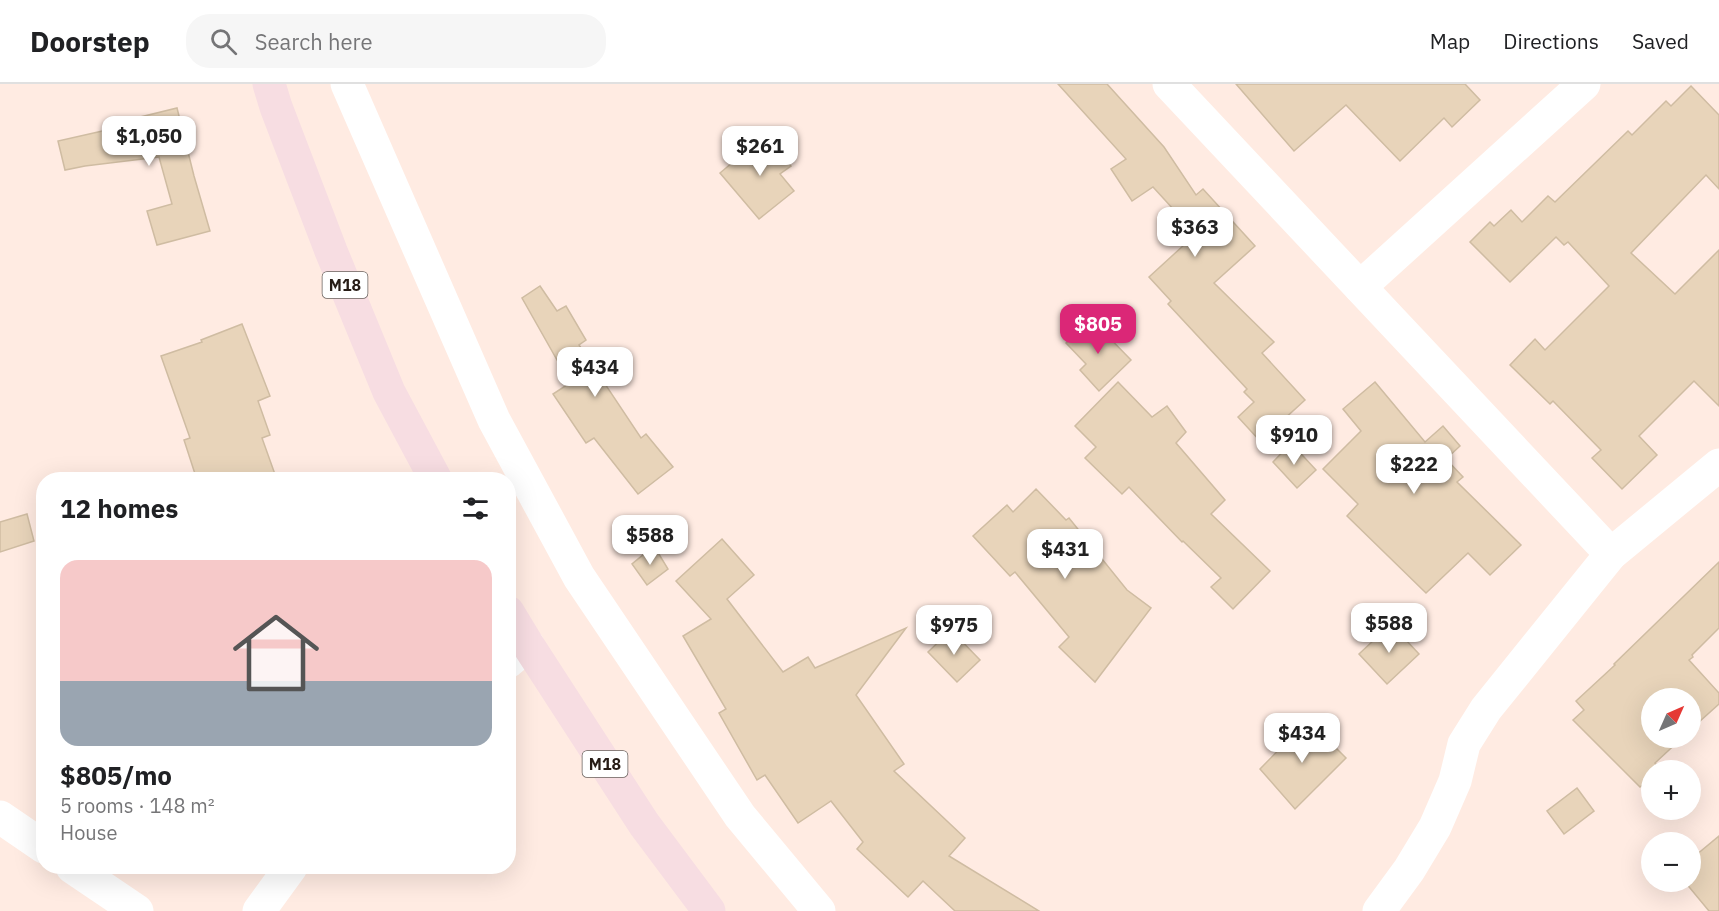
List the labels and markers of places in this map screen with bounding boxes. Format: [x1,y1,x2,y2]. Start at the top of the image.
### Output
pin: $1,050 [100,116,198,167]
pin: $261 [724,126,796,177]
pin: $363 [1159,207,1231,258]
pin: $805 [1062,304,1134,355]
pin: $434 [559,347,631,398]
pin: $910 [1258,415,1330,466]
pin: $222 [1378,444,1450,495]
pin: $588 [614,515,686,566]
pin: $431 [1029,529,1101,580]
pin: $588 [1353,603,1425,654]
pin: $975 [918,605,990,656]
pin: $434 [1266,713,1338,764]

